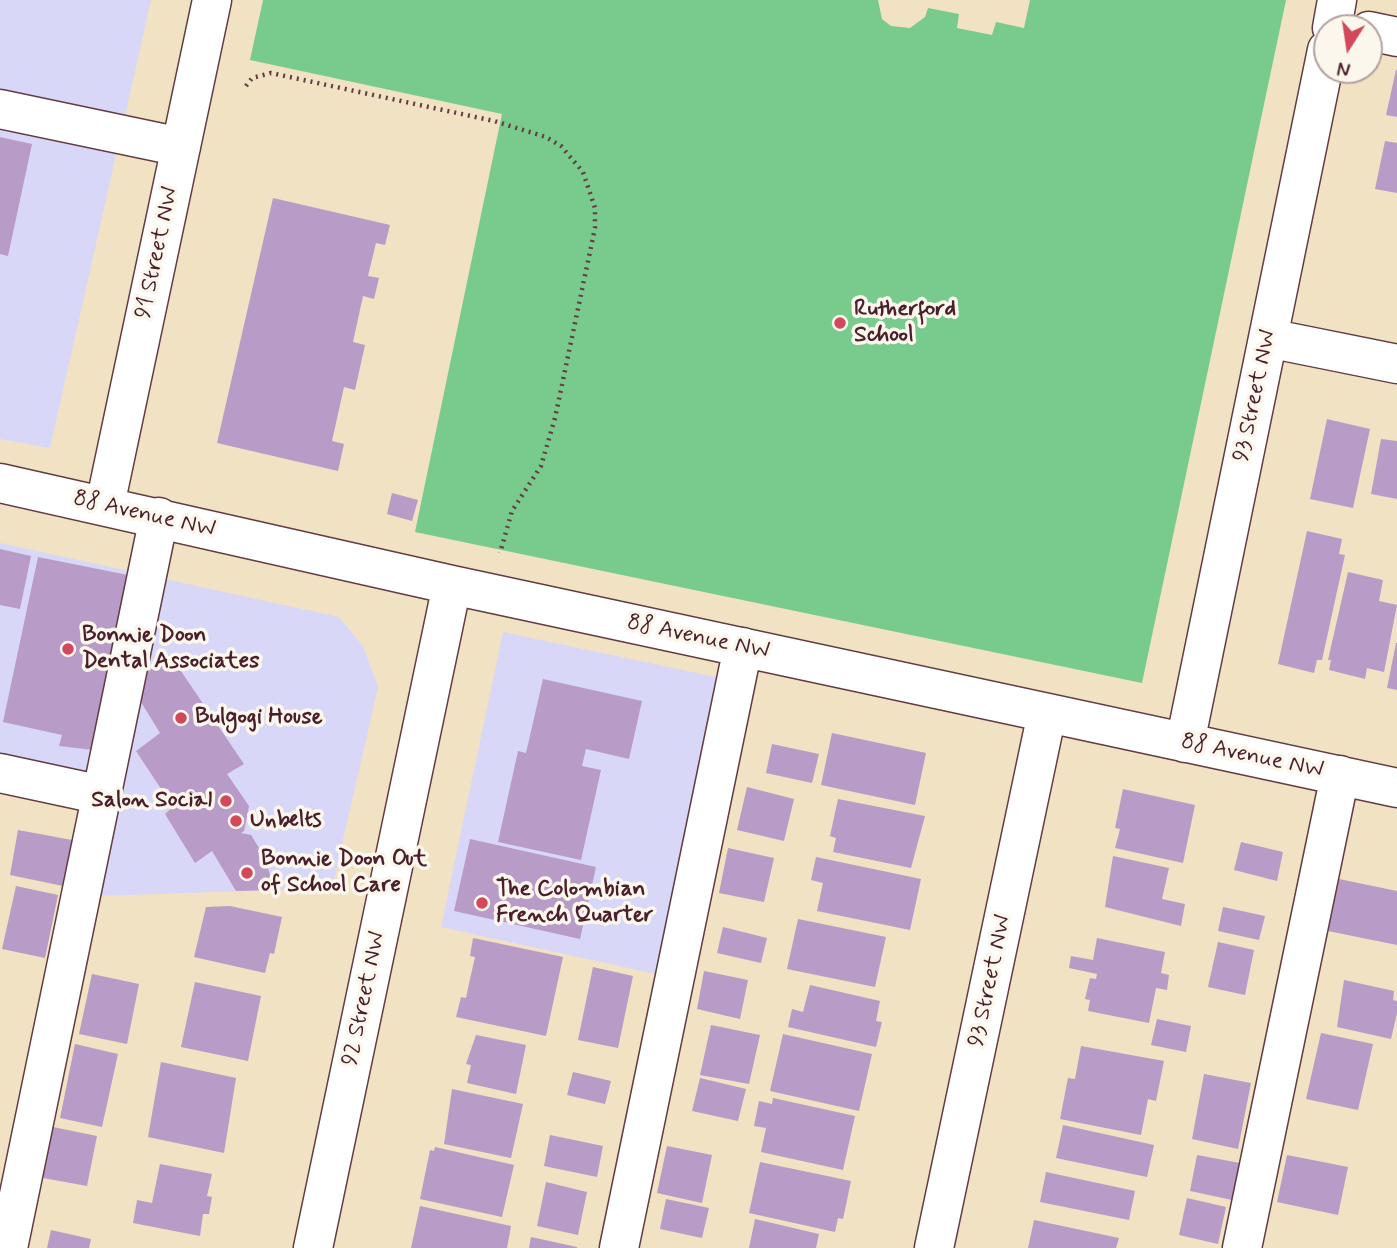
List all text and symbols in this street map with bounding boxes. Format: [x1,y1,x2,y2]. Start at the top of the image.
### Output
north arrow [1313,14,1383,84]
text: N [1335,55,1353,82]
street label: 91 Street NW [131,185,185,321]
place label: Rutherford School [854,296,956,350]
marker: Rutherford School [832,315,848,331]
street label: 93 Street NW [1229,328,1283,464]
street label: 88 Avenue NW [71,485,217,545]
street label: 88 Avenue NW [624,609,772,667]
place label: Bonnie Doon Dental Associates [82,622,259,676]
marker: Bonnie Doon Dental Associates [60,641,76,657]
place label: Bulgogi House [195,704,323,732]
marker: Bulgogi House [173,710,189,726]
street label: 88 Avenue NW [1178,728,1326,786]
place label: Salon Social [91,787,212,815]
marker: Salon Social [218,793,234,809]
place label: Unbelts [250,807,322,835]
marker: Unbelts [228,813,244,829]
place label: Bonnie Doon Out of School Care [261,846,427,900]
marker: Bonnie Doon Out of School Care [239,865,255,881]
place label: The Colombian French Quarter [496,876,654,930]
marker: The Colombian French Quarter [474,895,490,911]
street label: 93 Street NW [964,913,1018,1049]
street label: 92 Street NW [337,930,393,1068]

